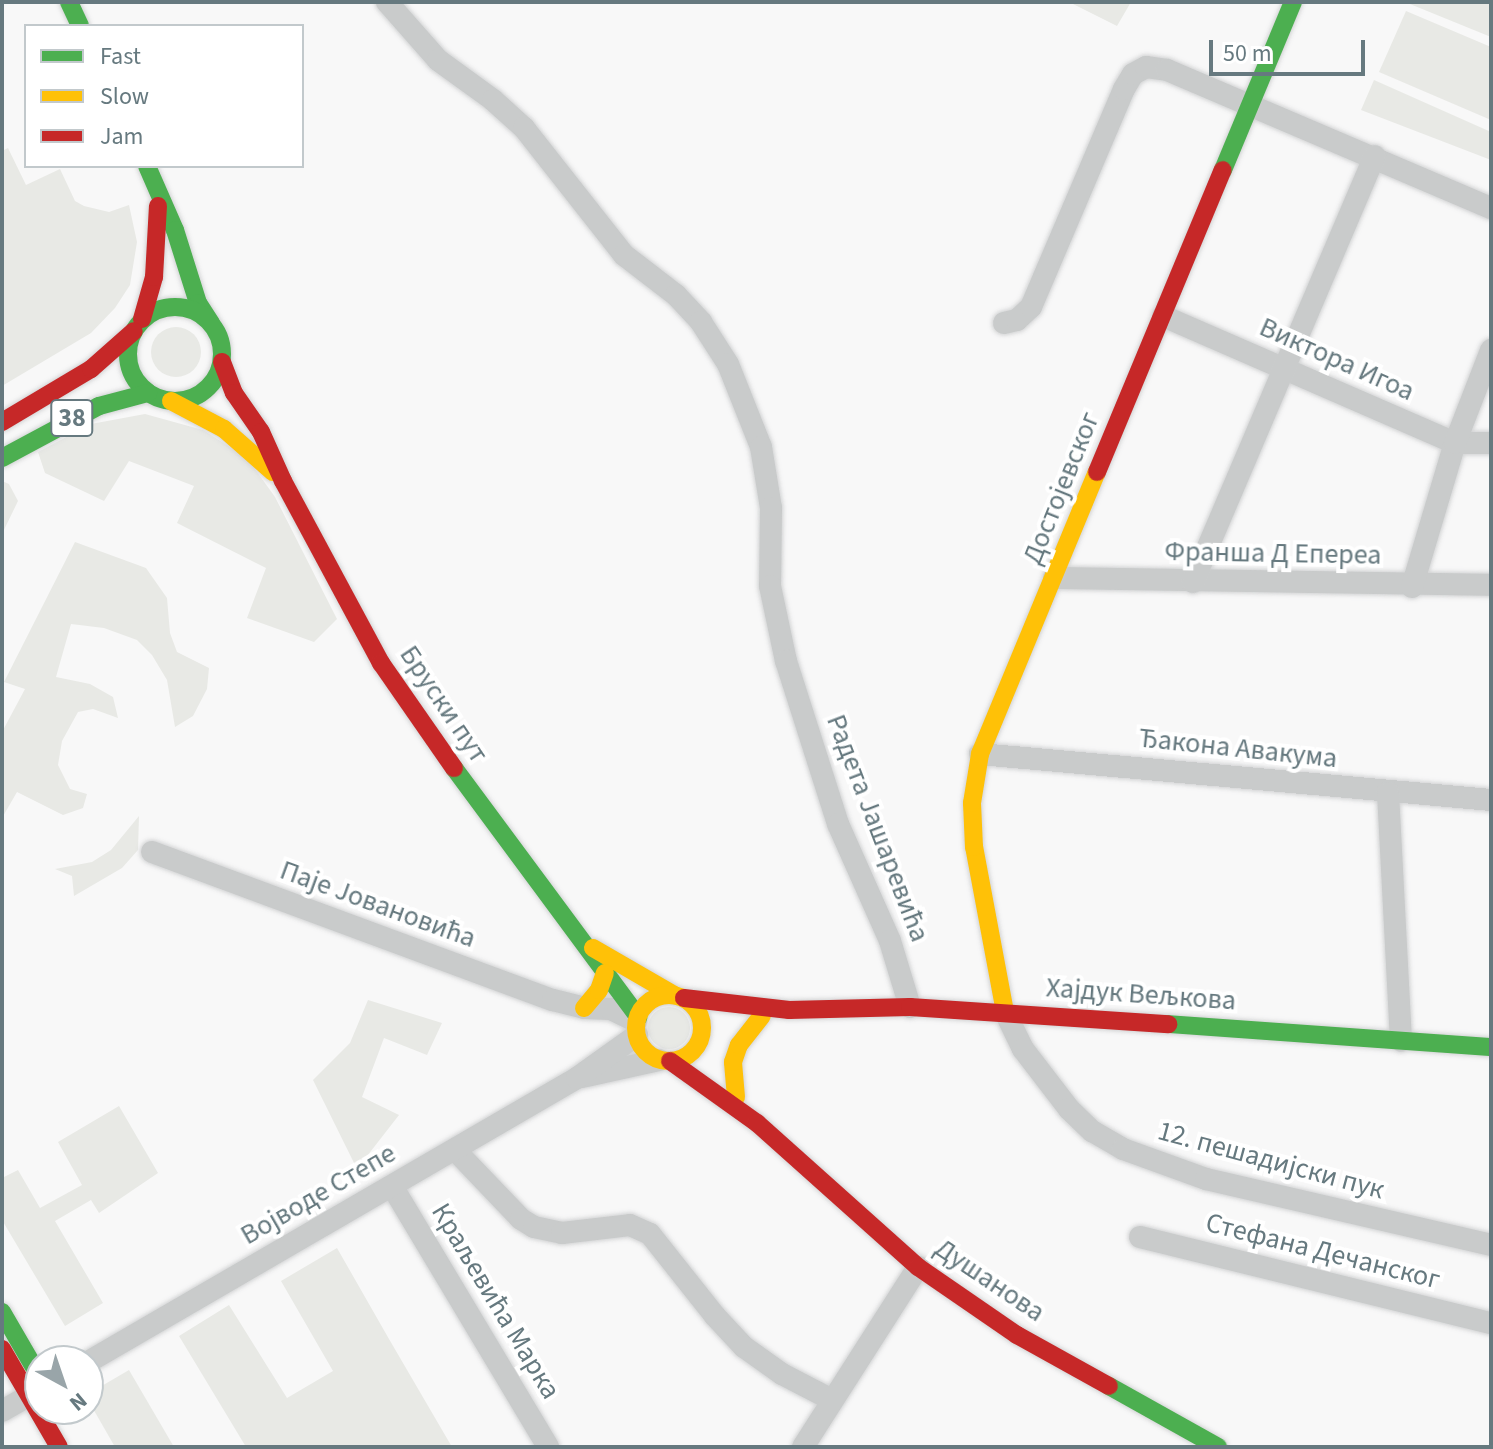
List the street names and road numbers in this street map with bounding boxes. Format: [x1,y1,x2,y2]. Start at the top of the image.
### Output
street label: Виктора Игоа [1254,310,1420,408]
road number: 38 [50,396,94,440]
street label: Достојевског [1015,407,1107,569]
street label: Франша Д Епереа [1164,534,1382,572]
street label: Бруски пут [393,639,495,769]
street label: Радета Јашаревића [819,710,937,946]
street label: Ђакона Авакума [1137,721,1339,775]
street label: Паје Јовановића [276,853,480,955]
street label: Хајдук Вељкова [1045,971,1237,1017]
street label: 12. пешадијски пук [1154,1114,1388,1206]
street label: Војводе Степе [235,1136,401,1252]
street label: Краљевића Марка [424,1197,568,1405]
street label: Стефана Дечанског [1202,1206,1444,1296]
street label: Душанова [929,1231,1051,1329]

